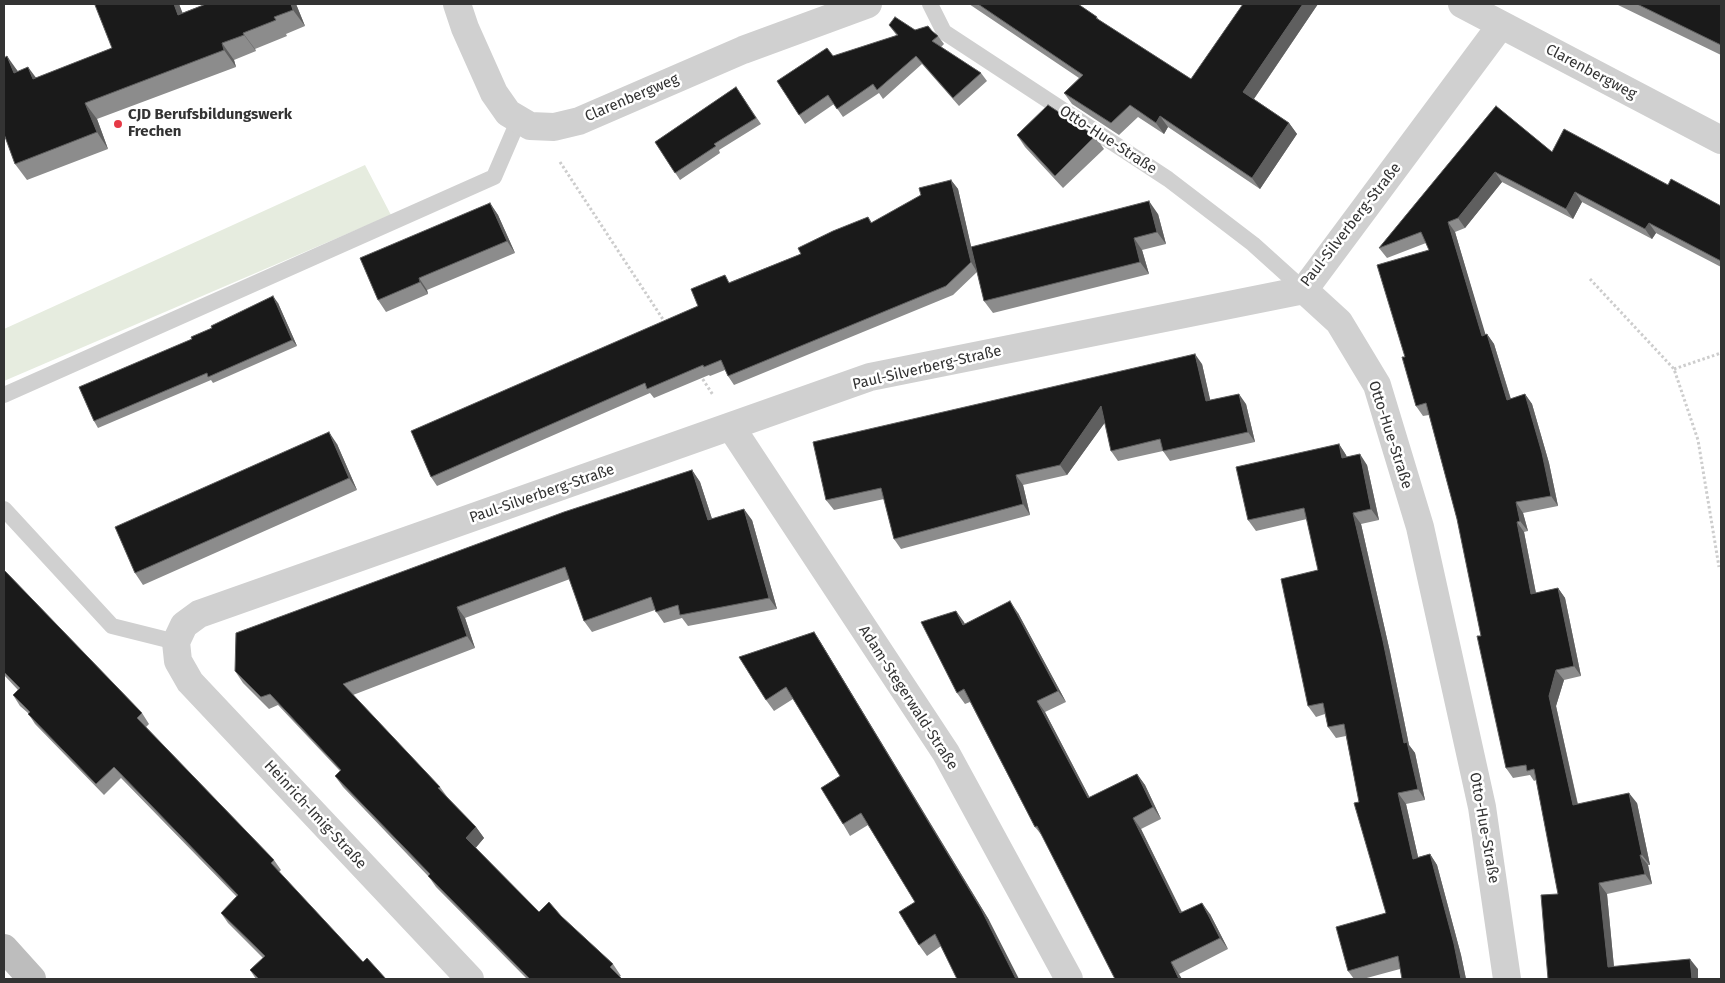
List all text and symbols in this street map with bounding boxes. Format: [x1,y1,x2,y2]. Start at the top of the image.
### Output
street label: Clarenbergweg [1543,41,1639,103]
street label: Clarenbergweg [582,70,682,126]
street label: Otto-Hue-Straße [1056,102,1160,178]
place label: CJD Berufsbildungswerk Frechen [128,106,292,141]
marker: CJD Berufsbildungswerk Frechen [112,118,124,130]
street label: Paul-Silverberg-Straße [1297,159,1405,291]
street label: Paul-Silverberg-Straße [851,342,1003,394]
street label: Otto-Hue-Straße [1364,379,1416,491]
street label: Paul-Silverberg-Straße [467,461,617,527]
street label: Adam-Stegerwald-Straße [855,622,961,774]
street label: Heinrich-Imig-Straße [260,757,370,873]
street label: Otto-Hue-Straße [1465,771,1503,885]

